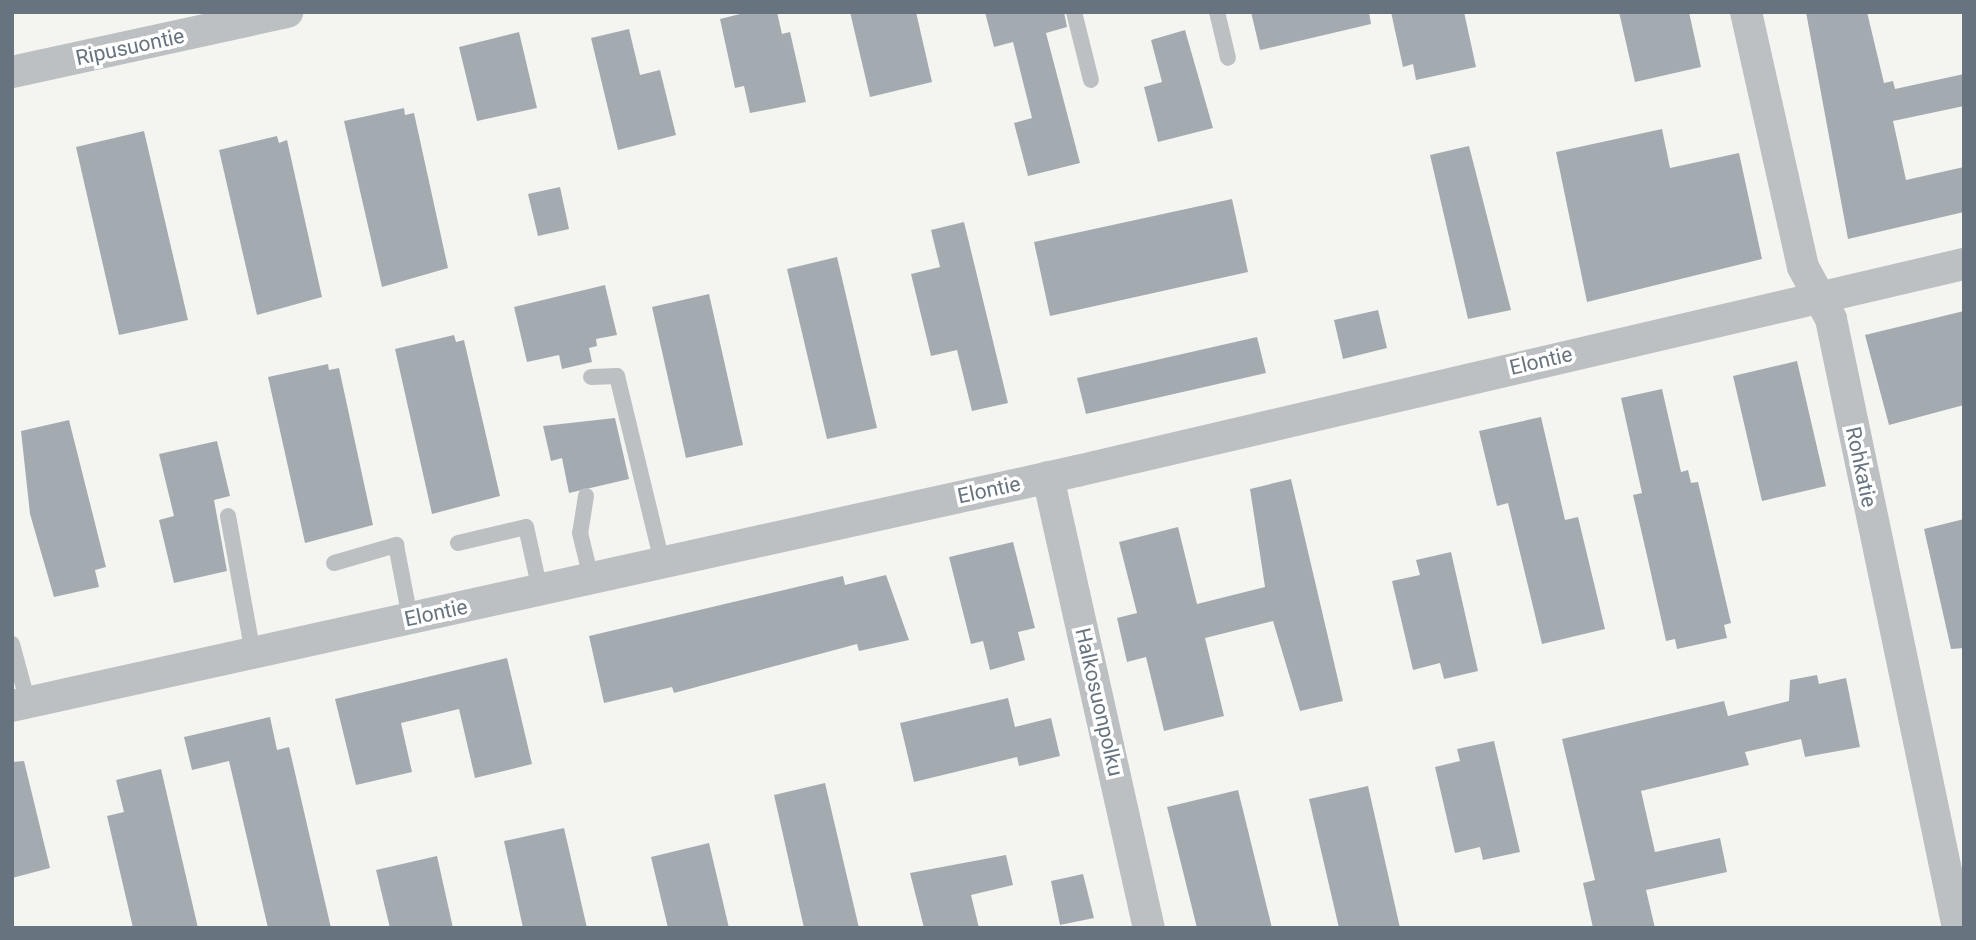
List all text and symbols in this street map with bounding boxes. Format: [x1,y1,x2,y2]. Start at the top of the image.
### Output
street label: Ripusuontie [73,23,187,71]
street label: Elontie [1507,342,1575,380]
street label: Rohkatie [1840,424,1882,510]
street label: Elontie [955,471,1023,509]
street label: Elontie [402,594,470,632]
street label: Halkosuonpolku [1070,625,1128,779]

